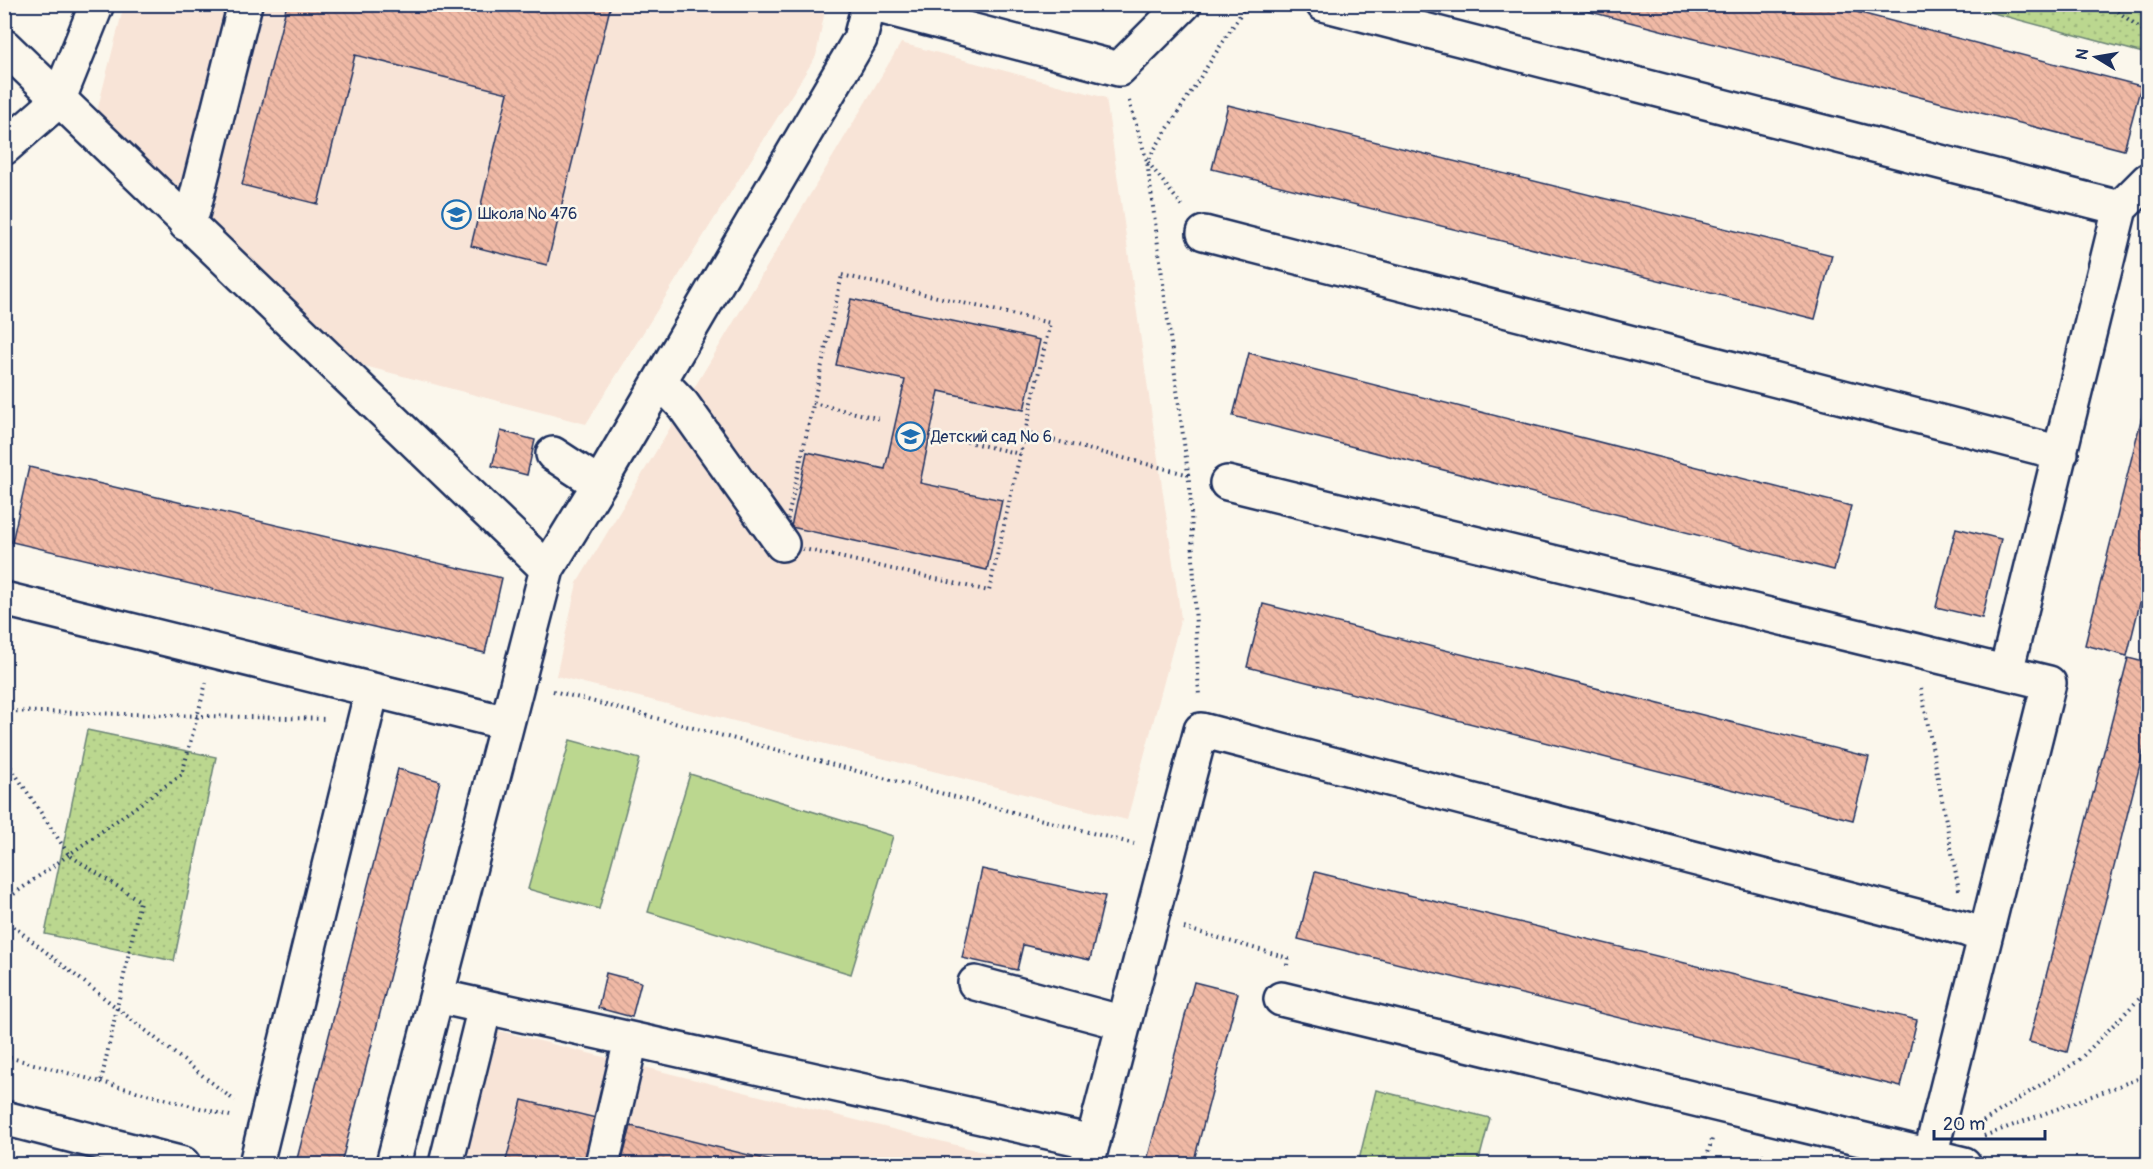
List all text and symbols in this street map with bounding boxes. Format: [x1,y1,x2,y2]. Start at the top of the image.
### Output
north arrow [2066,27,2126,87]
text: N [2071,47,2093,62]
school or university icon: Школа № 476 [441,198,473,230]
place label: Школа № 476 [478,204,577,224]
school or university icon: Детский сад № 6 [894,421,926,453]
place label: Детский сад № 6 [930,427,1052,447]
scale bar [1934,1103,2045,1141]
text: 20 m [1943,1113,1985,1136]

